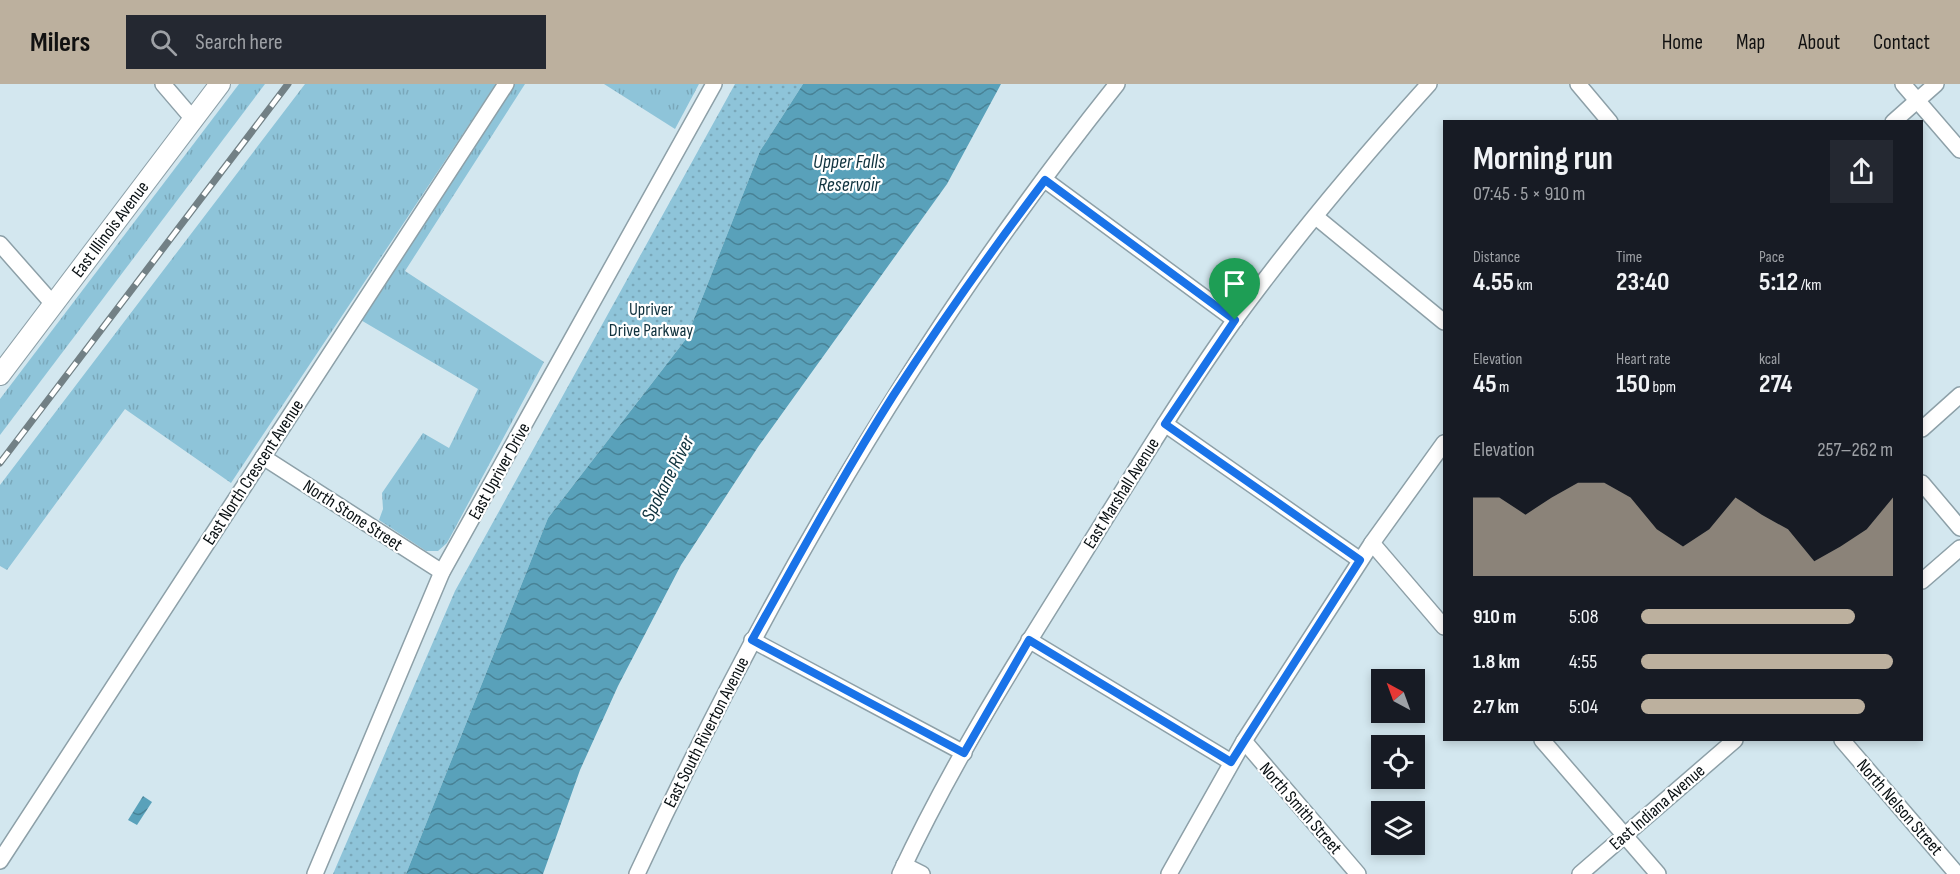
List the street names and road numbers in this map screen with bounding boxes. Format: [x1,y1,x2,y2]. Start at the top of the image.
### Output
street label: East Illinois Avenue [67,177,153,281]
street label: East North Crescent Avenue [199,396,308,549]
street label: East Upriver Drive [464,419,535,523]
street label: East Marshall Avenue [1079,434,1164,552]
street label: North Stone Street [299,475,407,556]
street label: East South Riverton Avenue [659,653,754,811]
street label: North Nelson Street [1852,755,1947,860]
street label: North Smith Street [1255,758,1347,859]
street label: East Indiana Avenue [1605,760,1709,855]

